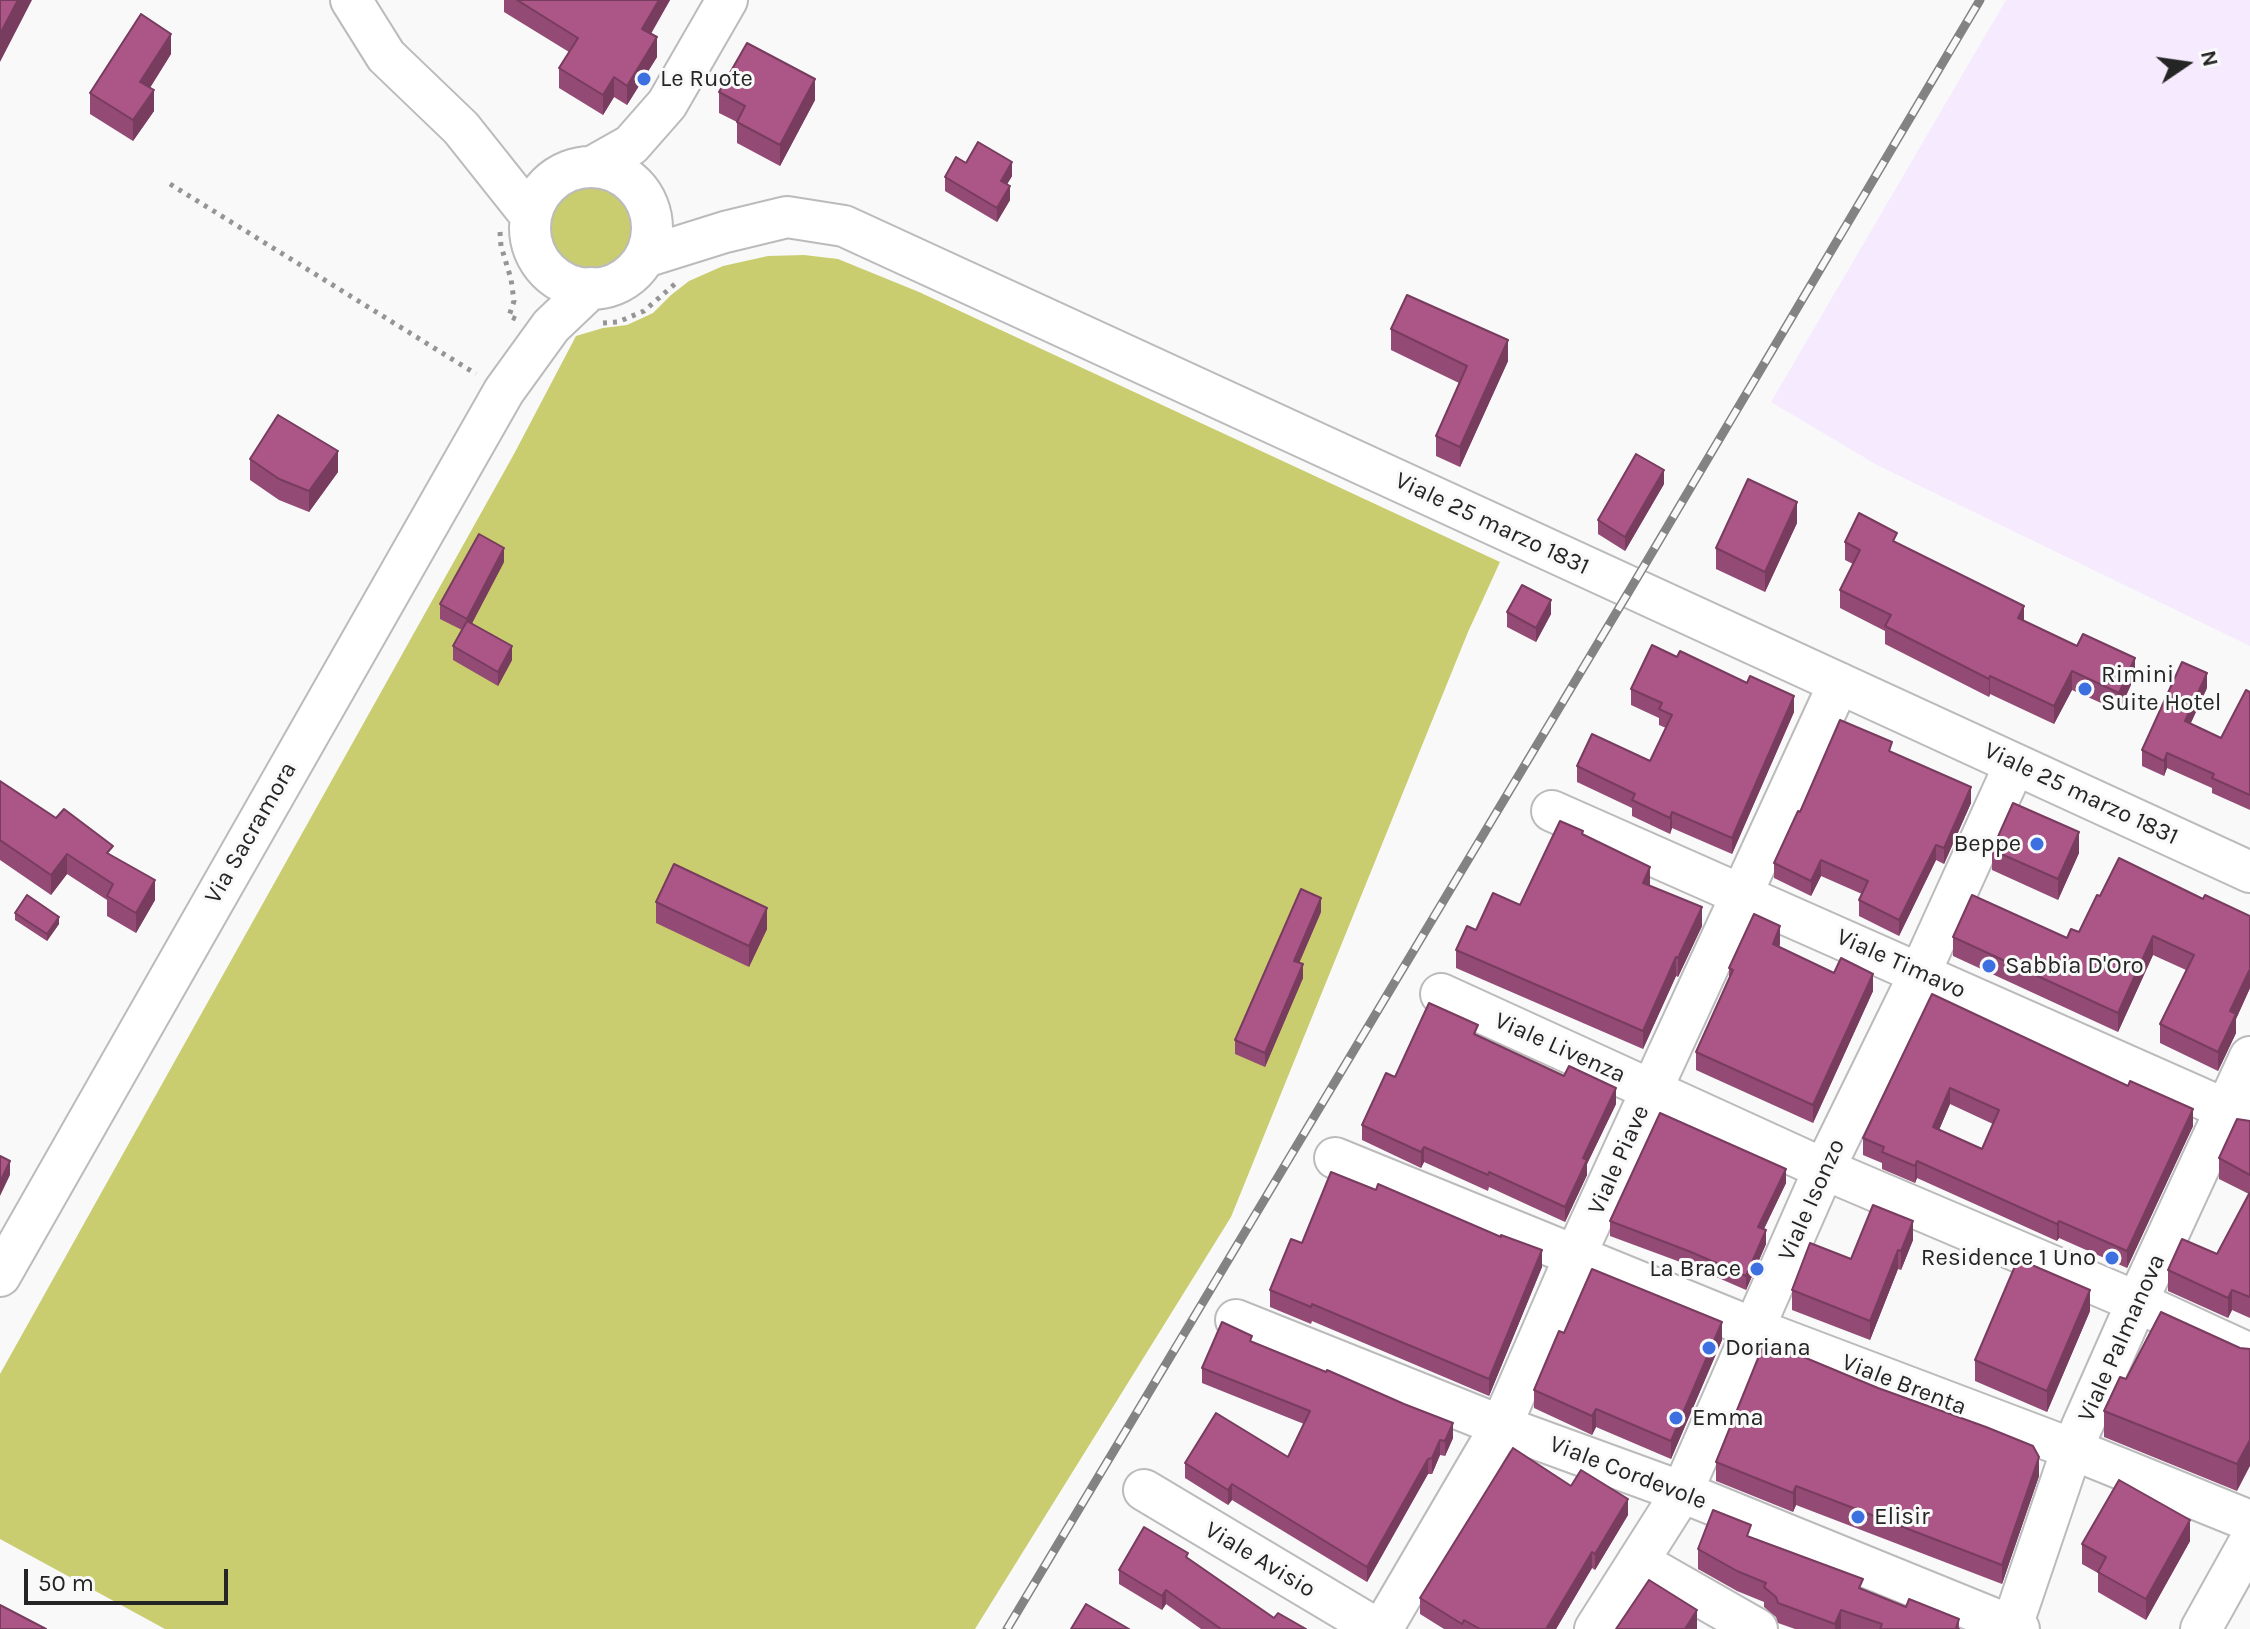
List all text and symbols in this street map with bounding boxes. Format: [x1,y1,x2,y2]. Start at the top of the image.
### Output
north arrow [2146,24,2226,104]
text: N [2195,48,2224,69]
place label: Le Ruote [660,65,753,93]
marker: Le Ruote [635,70,653,88]
street label: Viale 25 marzo 1831 [1390,466,1594,582]
place label: Rimini Suite Hotel [2101,661,2221,717]
marker: Rimini Suite Hotel [2076,680,2094,698]
street label: Viale 25 marzo 1831 [1979,736,2183,852]
street label: Via Sacramora [199,757,303,909]
place label: Beppe [1953,830,2021,858]
marker: Beppe [2028,835,2046,853]
street label: Viale Timavo [1832,923,1970,1005]
place label: Sabbia D'Oro [2005,952,2144,980]
marker: Sabbia D'Oro [1980,957,1998,975]
street label: Viale Livenza [1490,1006,1630,1090]
street label: Viale Piave [1582,1101,1656,1219]
street label: Viale Isonzo [1772,1135,1852,1265]
place label: Residence 1 Uno [1921,1244,2096,1272]
marker: Residence 1 Uno [2103,1249,2121,1267]
street label: Viale Palmanova [2072,1250,2172,1426]
place label: La Brace [1649,1255,1741,1283]
marker: La Brace [1748,1260,1766,1278]
place label: Doriana [1725,1334,1811,1362]
marker: Doriana [1700,1339,1718,1357]
street label: Viale Brenta [1838,1348,1970,1422]
place label: Emma [1692,1404,1764,1432]
marker: Emma [1667,1409,1685,1427]
street label: Viale Cordevole [1545,1430,1711,1516]
place label: Elisir [1874,1503,1930,1531]
marker: Elisir [1849,1508,1867,1526]
street label: Viale Avisio [1199,1516,1321,1604]
scale bar [28,1553,232,1603]
text: 50 m [38,1569,94,1597]

